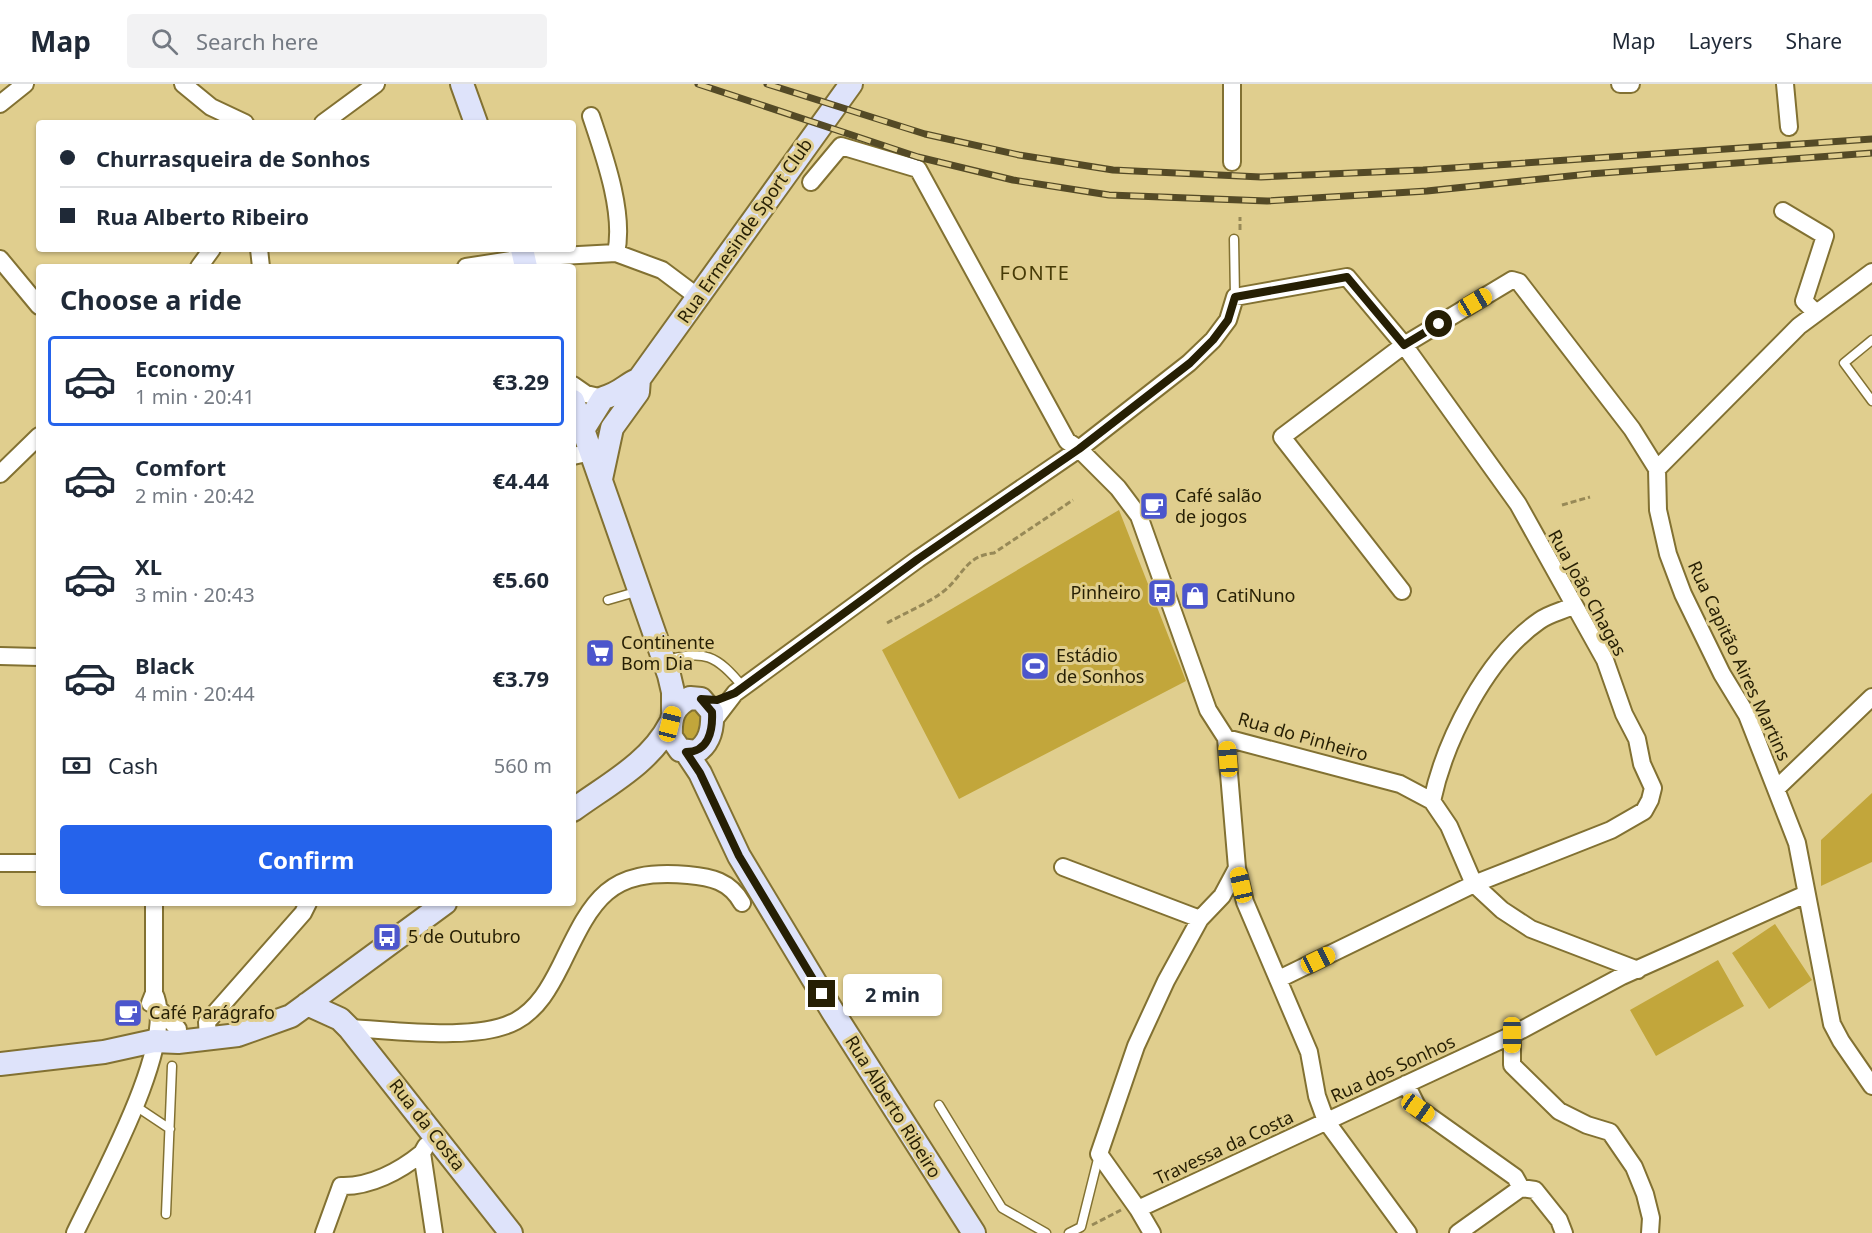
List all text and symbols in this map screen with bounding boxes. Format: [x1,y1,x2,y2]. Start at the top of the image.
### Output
search box [127,14,547,68]
text: Map [30,22,91,60]
icon: search [148,25,181,58]
text: Search here [196,26,318,56]
text: Map [1612,27,1656,55]
text: Layers [1689,27,1753,55]
text: Share [1786,27,1842,55]
street label: Rua Ermesinde Sport Club [671,133,817,328]
text: Churrasqueira de Sonhos [96,143,370,173]
text: Rua Alberto Ribeiro [96,201,309,231]
district label: FONTE [1000,259,1070,286]
text: Choose a ride [60,281,242,318]
car [1455,285,1495,319]
route start [1425,310,1452,337]
text: Economy [135,353,234,383]
icon: car [63,354,117,408]
text: €3.29 [492,366,549,396]
text: 1 min · 20:41 [135,383,255,410]
text: Comfort [135,452,226,482]
icon: car [63,453,117,507]
text: €4.44 [492,465,549,495]
text: 2 min · 20:42 [135,482,255,509]
place label: Café salão de jogos [1175,483,1262,528]
cafe icon: Café salão de jogos [1138,490,1170,522]
street label: Rua João Chagas [1543,525,1633,660]
text: XL [135,551,162,581]
icon: car [63,552,117,606]
street label: Rua Capitão Aires Martins [1683,557,1797,764]
text: €5.60 [492,564,549,594]
bus stop icon: Pinheiro [1146,577,1178,609]
place label: Pinheiro [1070,580,1141,604]
shop icon: CatiNuno [1179,580,1211,612]
text: 3 min · 20:43 [135,581,255,608]
place label: CatiNuno [1216,583,1295,607]
place label: Continente Bom Dia [621,630,715,675]
supermarket icon: Continente Bom Dia [584,637,616,669]
place label: Estádio de Sonhos [1056,643,1144,688]
text: Black [135,650,194,680]
sports icon: Estádio de Sonhos [1019,650,1051,682]
icon: car [63,651,117,705]
text: €3.79 [492,663,549,693]
text: 4 min · 20:44 [135,680,255,707]
car [657,704,683,744]
street label: Rua do Pinheiro [1235,706,1371,766]
car [1218,740,1238,778]
icon: cash [60,749,93,782]
text: Cash [108,750,158,780]
text: 560 m [494,752,552,779]
button: Confirm [60,825,552,894]
car [1228,865,1254,905]
bus stop icon: 5 de Outubro [371,921,403,953]
place label: 5 de Outubro [408,924,521,948]
car [1298,944,1338,976]
callout: 2 min [843,973,942,1015]
route end [808,980,835,1007]
text: 2 min [865,981,920,1008]
cafe icon: Café Parágrafo [112,997,144,1029]
place label: Café Parágrafo [149,1000,275,1024]
car [1503,1017,1521,1053]
street label: Rua dos Sonhos [1326,1029,1459,1107]
street label: Rua Alberto Ribeiro [840,1031,947,1182]
street label: Rua da Costa [384,1073,471,1175]
car [1398,1090,1438,1126]
street label: Travessa da Costa [1150,1104,1297,1190]

